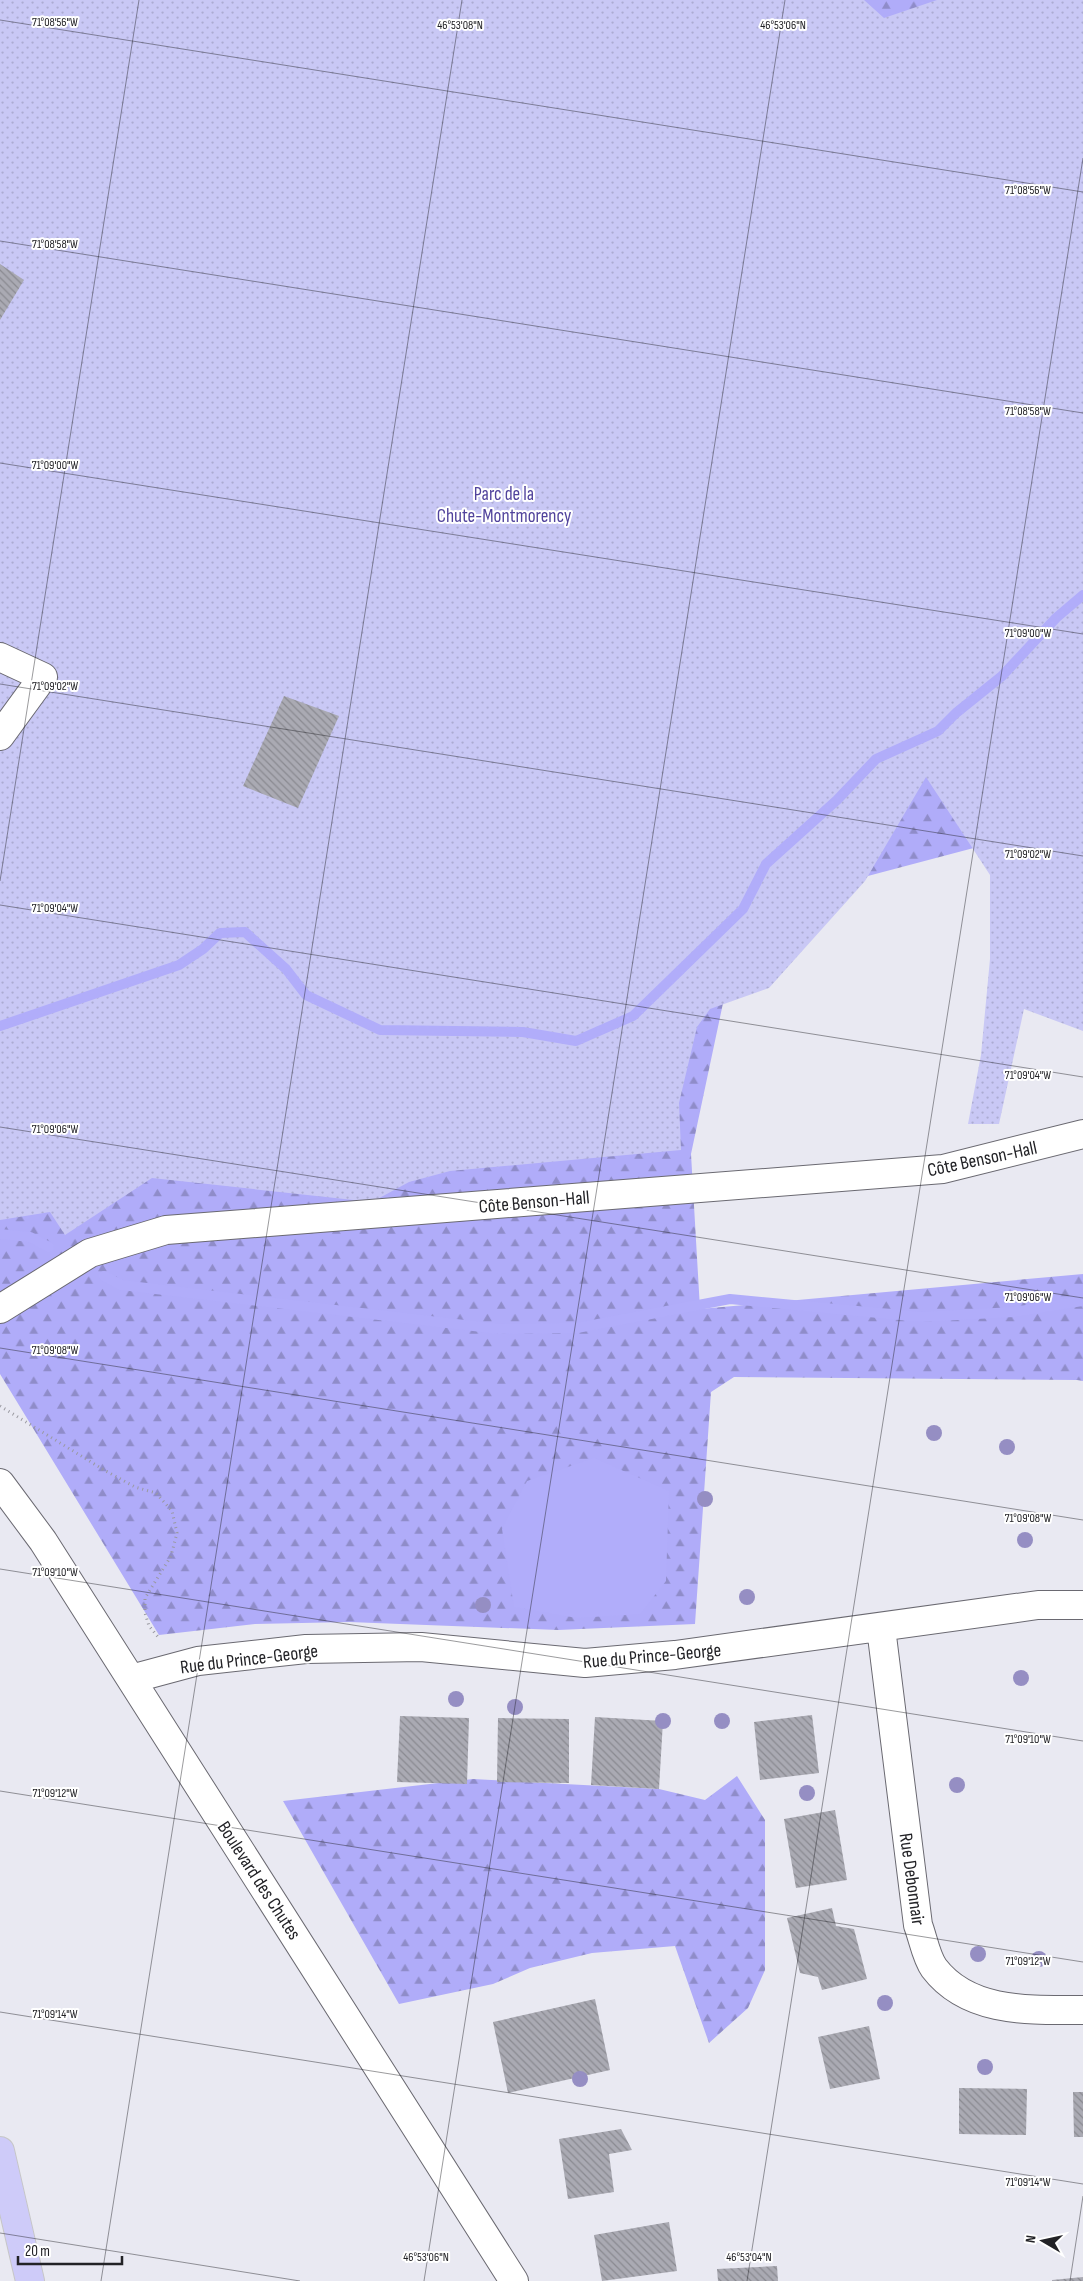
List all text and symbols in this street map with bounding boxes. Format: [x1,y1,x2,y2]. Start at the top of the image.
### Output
text: 71°08'56"W [32,15,78,30]
text: 46°53'08"N [437,18,483,33]
text: 46°53'06"N [760,18,806,33]
text: 71°08'56"W [1005,183,1051,198]
text: 71°08'58"W [32,237,78,252]
text: 71°08'58"W [1005,404,1051,419]
text: 71°09'00"W [32,458,79,473]
park label: Parc de la Chute-Montmorency [437,483,572,528]
text: 71°09'00"W [1005,626,1052,641]
text: 71°09'02"W [32,679,78,694]
text: 71°09'02"W [1005,847,1051,862]
text: 71°09'04"W [32,901,78,916]
text: 71°09'04"W [1005,1068,1051,1083]
text: 71°09'06"W [32,1122,78,1137]
street label: Côte Benson-Hall [925,1137,1039,1182]
street label: Côte Benson-Hall [478,1186,591,1219]
text: 71°09'06"W [1005,1290,1051,1305]
text: 71°09'08"W [32,1343,78,1358]
text: 71°09'08"W [1005,1511,1051,1526]
text: 71°09'10"W [32,1565,78,1580]
street label: Rue du Prince-George [582,1639,722,1674]
street label: Rue du Prince-George [179,1640,319,1679]
text: 71°09'10"W [1005,1732,1051,1747]
text: 71°09'12"W [32,1786,78,1801]
street label: Boulevard des Chutes [212,1817,306,1945]
street label: Rue Debonnair [894,1832,929,1927]
text: 71°09'12"W [1005,1954,1051,1969]
text: 71°09'14"W [32,2007,78,2022]
text: 71°09'14"W [1005,2175,1051,2190]
north arrow [1018,2216,1068,2266]
scale bar [18,2234,121,2266]
text: N [1022,2234,1040,2244]
text: 20 m [25,2242,50,2261]
text: 46°53'06"N [403,2250,449,2265]
text: 46°53'04"N [726,2250,772,2265]

